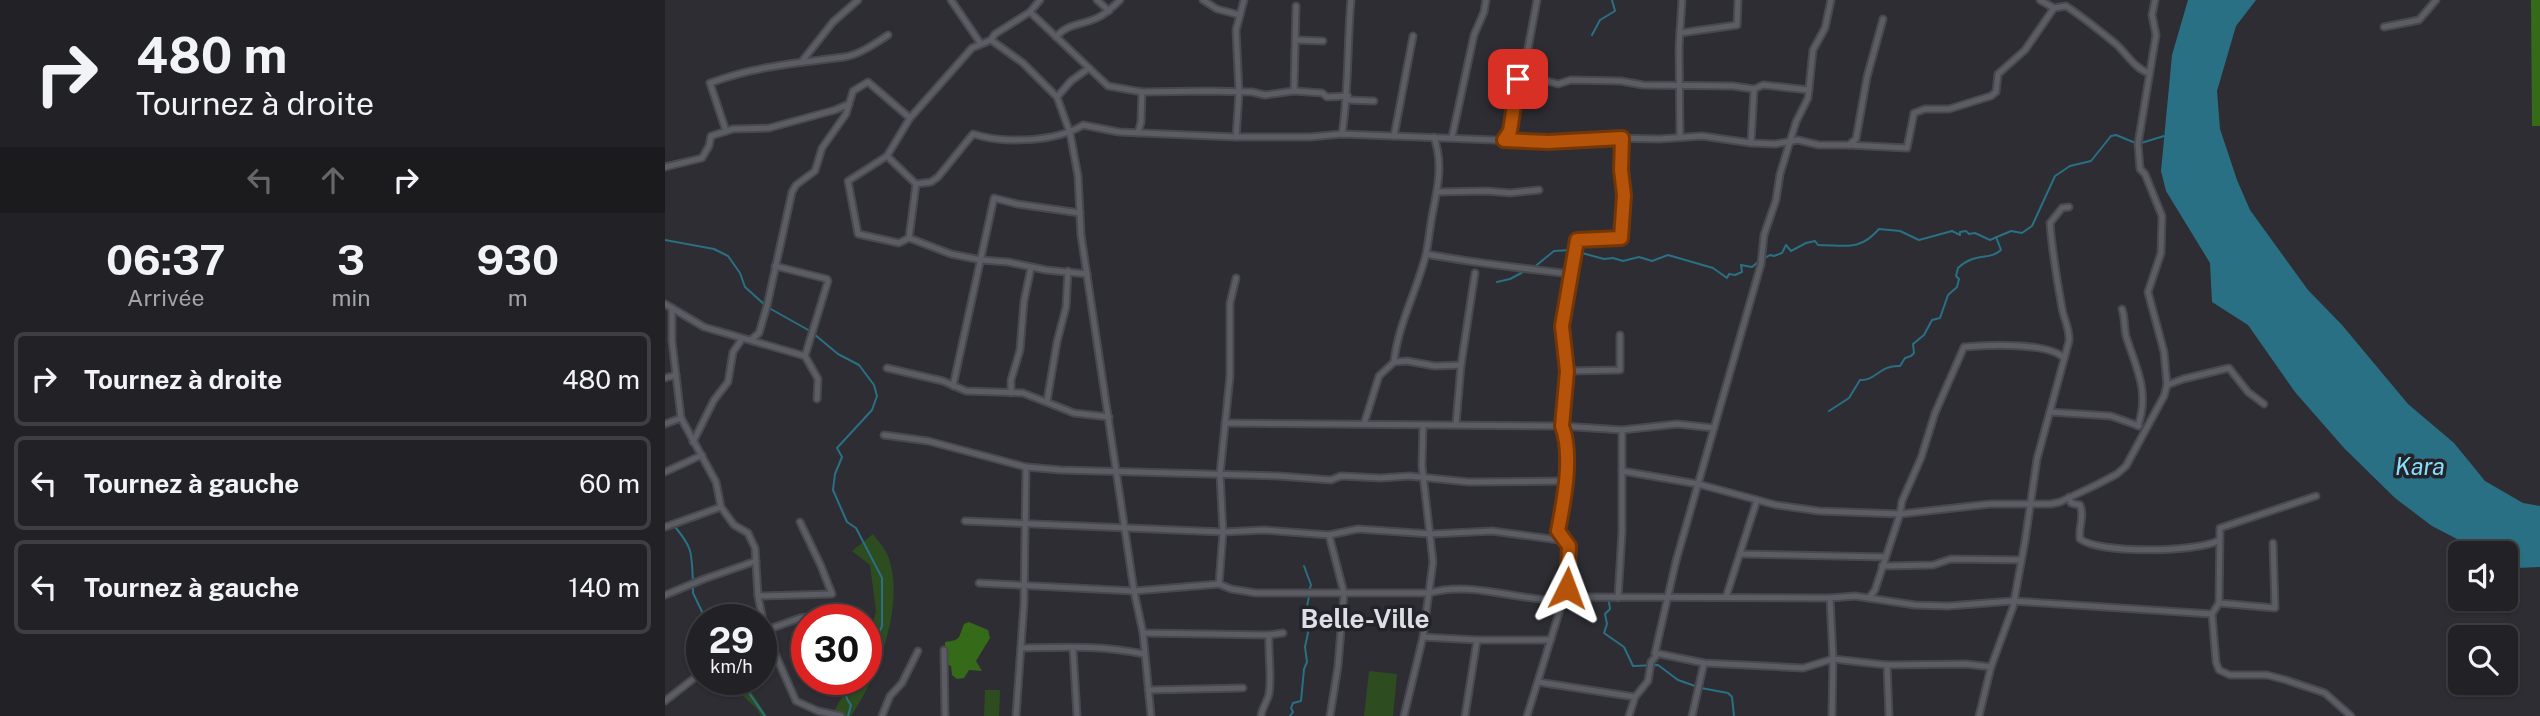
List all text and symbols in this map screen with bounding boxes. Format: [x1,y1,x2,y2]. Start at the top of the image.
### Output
text: 480 m [136,26,287,84]
icon: right [21,28,112,119]
pin [1488,49,1548,109]
icon: arrive [1499,60,1537,98]
text: Tournez à droite [136,85,374,122]
icon: left [241,161,279,199]
icon: ahead [314,161,352,199]
icon: right [387,161,425,199]
text: 06:37 [106,235,226,284]
text: 3 [337,235,365,284]
text: 930 [477,235,559,284]
text: Arrivée [127,284,204,311]
text: min [332,284,371,311]
text: m [508,284,528,311]
icon: right [25,360,63,398]
text: Tournez à droite [84,364,282,395]
text: 480 m [562,364,640,395]
water label: Kara [2395,452,2445,480]
icon: left [25,464,63,502]
text: Tournez à gauche [84,468,299,499]
text: 60 m [579,468,640,499]
map controls [2448,541,2518,695]
button: sound [2448,541,2518,611]
position arrow [1530,551,1604,625]
icon: left [25,568,63,606]
text: Tournez à gauche [84,572,299,603]
text: 140 m [568,572,640,603]
district label: Belle-Ville [1301,603,1429,634]
speed limit sign: 30 [791,604,882,695]
text: 29 [709,620,754,661]
button: search [2448,625,2518,695]
text: km/h [710,656,753,677]

